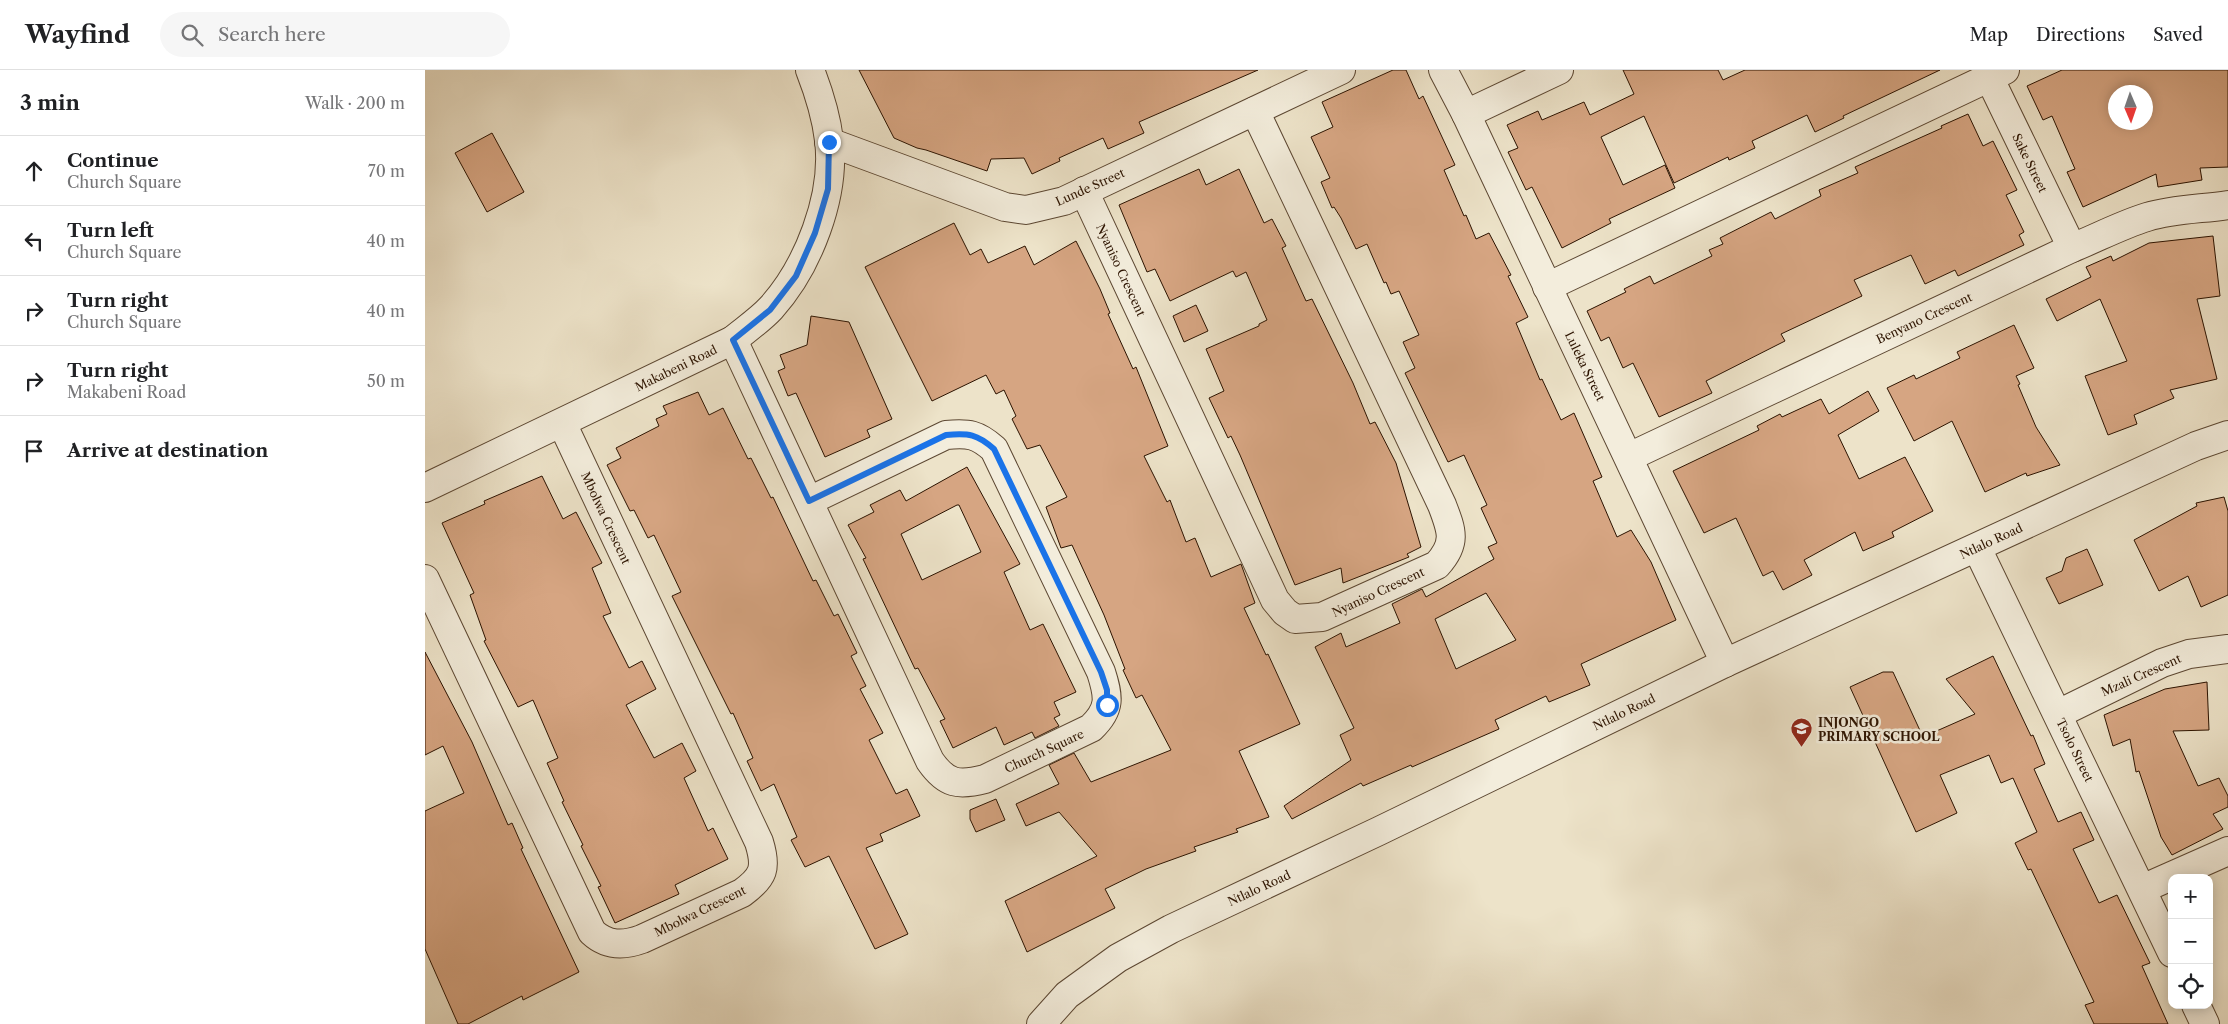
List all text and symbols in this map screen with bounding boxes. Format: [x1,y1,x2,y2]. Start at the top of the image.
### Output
search box [160,12,510,57]
text: Wayfind [25,20,130,49]
icon: search [178,21,206,49]
text: Search here [218,23,326,46]
text: Map [1969,24,2008,46]
text: Directions [2036,24,2125,46]
text: Saved [2153,24,2203,46]
north arrow [2108,85,2153,130]
text: 3 min [20,90,80,115]
text: Walk · 200 m [305,93,405,113]
route end [818,131,841,154]
street label: Sake Street [2009,131,2051,196]
text: Continue [67,149,159,172]
icon: ahead [20,157,48,185]
text: 70 m [368,161,405,181]
street label: Lunde Street [1053,165,1128,209]
text: Church Square [67,172,181,192]
text: Turn left [67,219,154,242]
street label: Nyaniso Crescent [1093,221,1149,319]
icon: left [20,227,48,255]
text: 40 m [366,231,405,251]
text: Church Square [67,242,181,262]
text: Turn right [67,289,168,312]
street label: Benyano Crescent [1874,289,1975,347]
icon: right [20,297,48,325]
text: 40 m [366,301,405,321]
text: Church Square [67,312,181,332]
street label: Luleka Street [1562,329,1609,404]
street label: Makabeni Road [633,341,720,394]
text: Turn right [67,359,168,382]
icon: right [20,367,48,395]
text: 50 m [367,371,405,391]
text: Makabeni Road [67,382,186,402]
icon: arrive [20,437,48,465]
text: Arrive at destination [67,439,268,462]
street label: Mbolwa Crescent [578,470,634,567]
street label: Ntlalo Road [1957,520,2025,562]
street label: Nyaniso Crescent [1329,564,1427,620]
street label: Mzali Crescent [2099,650,2184,699]
street label: Ntlalo Road [1590,690,1658,734]
route start [1096,694,1119,717]
place label: INJONGO PRIMARY SCHOOL [1818,715,1940,744]
street label: Tsolo Street [2053,716,2097,785]
school or university icon: INJONGO PRIMARY SCHOOL [1790,717,1814,748]
street label: Church Square [1002,726,1086,776]
street label: Ntlalo Road [1225,867,1293,909]
map controls [2168,874,2213,1009]
button: + [2168,874,2213,919]
street label: Mbolwa Crescent [652,882,749,940]
button: − [2168,919,2213,964]
button: locate [2168,964,2213,1009]

